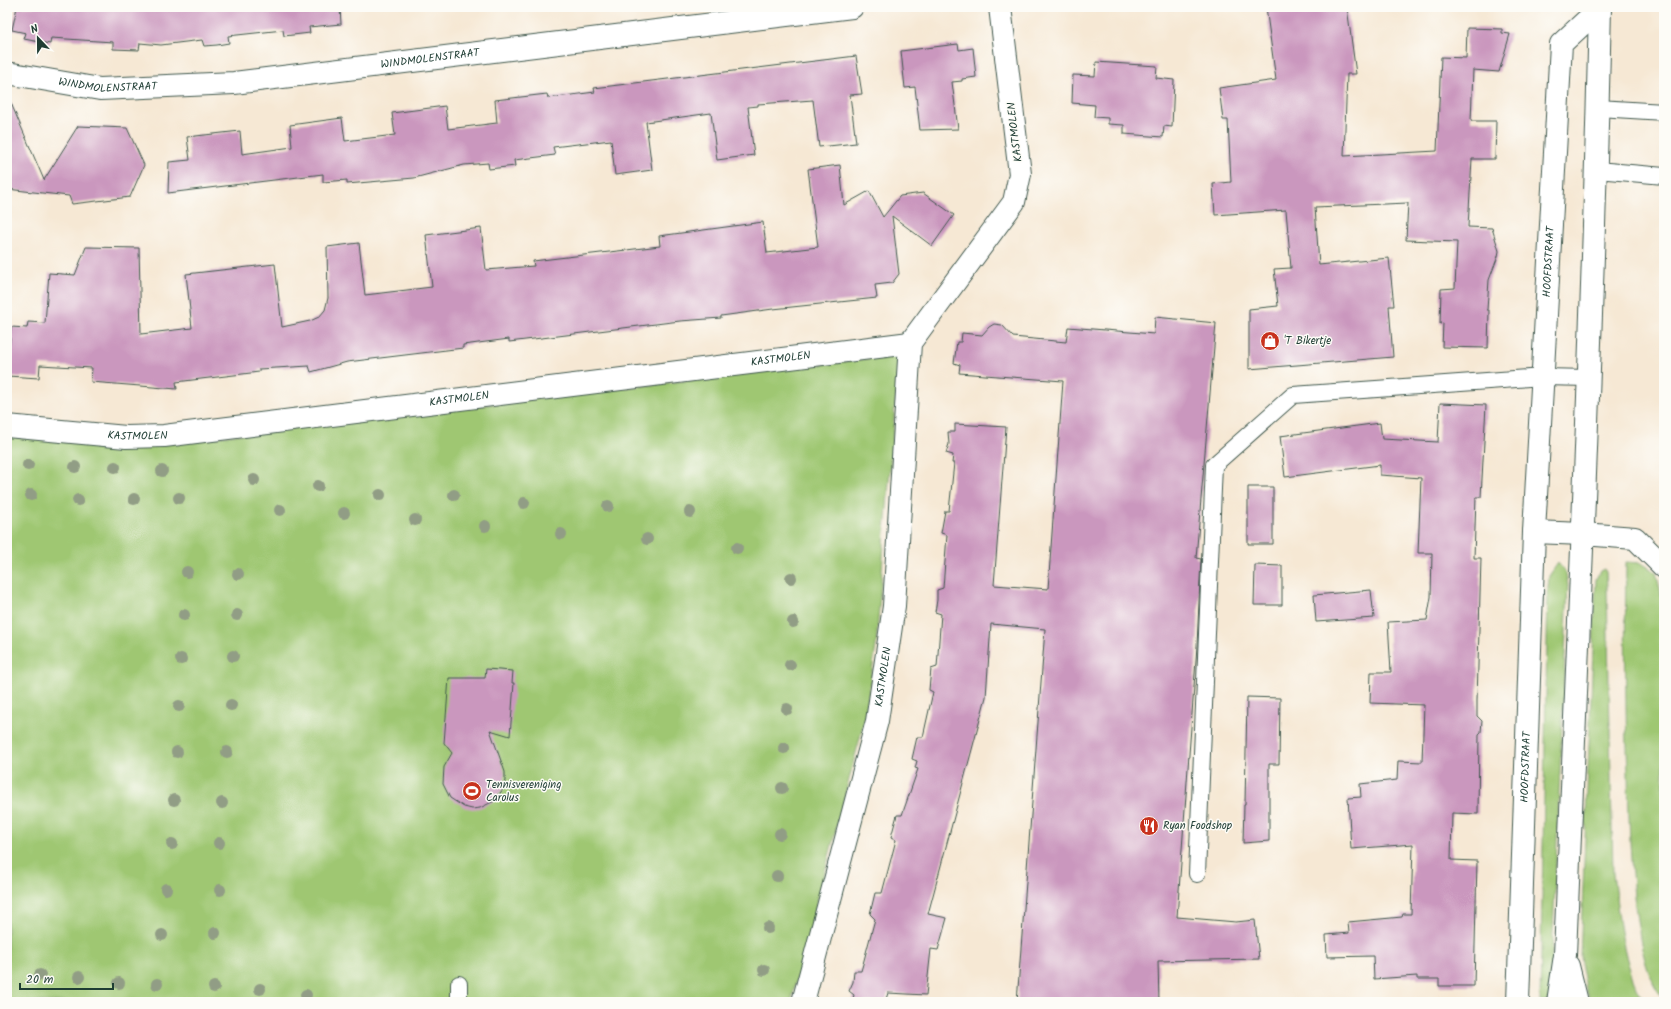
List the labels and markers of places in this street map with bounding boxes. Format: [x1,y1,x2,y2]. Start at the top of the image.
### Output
shop icon: 'T Bikertje [1259,330,1281,352]
place label: 'T Bikertje [1284,332,1331,350]
place label: Tennisvereniging Carolus [486,776,561,807]
sports icon: Tennisvereniging Carolus [461,780,483,802]
restaurant icon: Ryan Foodshop [1138,815,1160,837]
place label: Ryan Foodshop [1163,817,1233,835]

